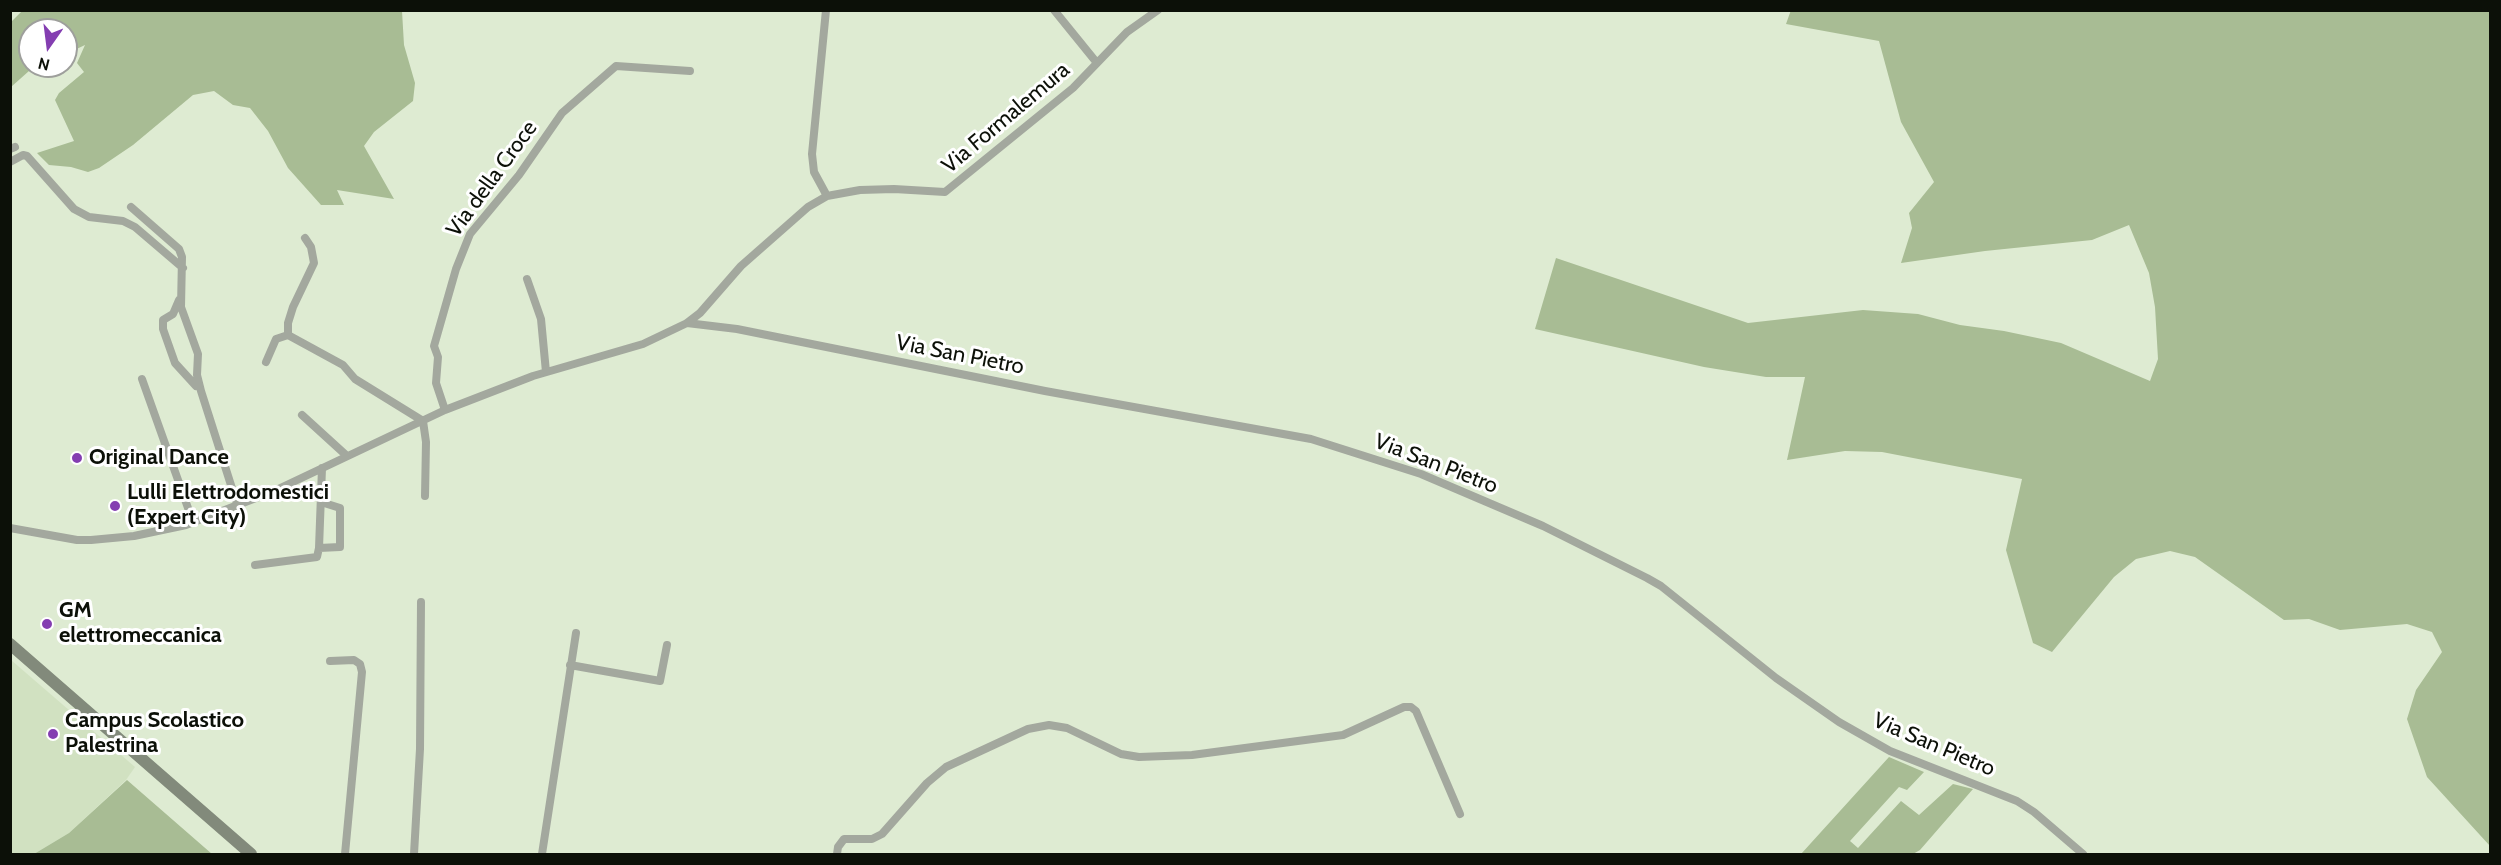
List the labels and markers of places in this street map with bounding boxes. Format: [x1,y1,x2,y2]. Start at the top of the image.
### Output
place label: Original Dance [89,445,229,471]
marker: Original Dance [70,451,84,465]
place label: Lulli Elettrodomestici (Expert City) [127,480,329,532]
marker: Lulli Elettrodomestici (Expert City) [108,499,122,513]
place label: GM elettromeccanica [59,598,222,650]
marker: GM elettromeccanica [40,617,54,631]
place label: Campus Scolastico Palestrina [65,708,244,760]
marker: Campus Scolastico Palestrina [46,727,60,741]

